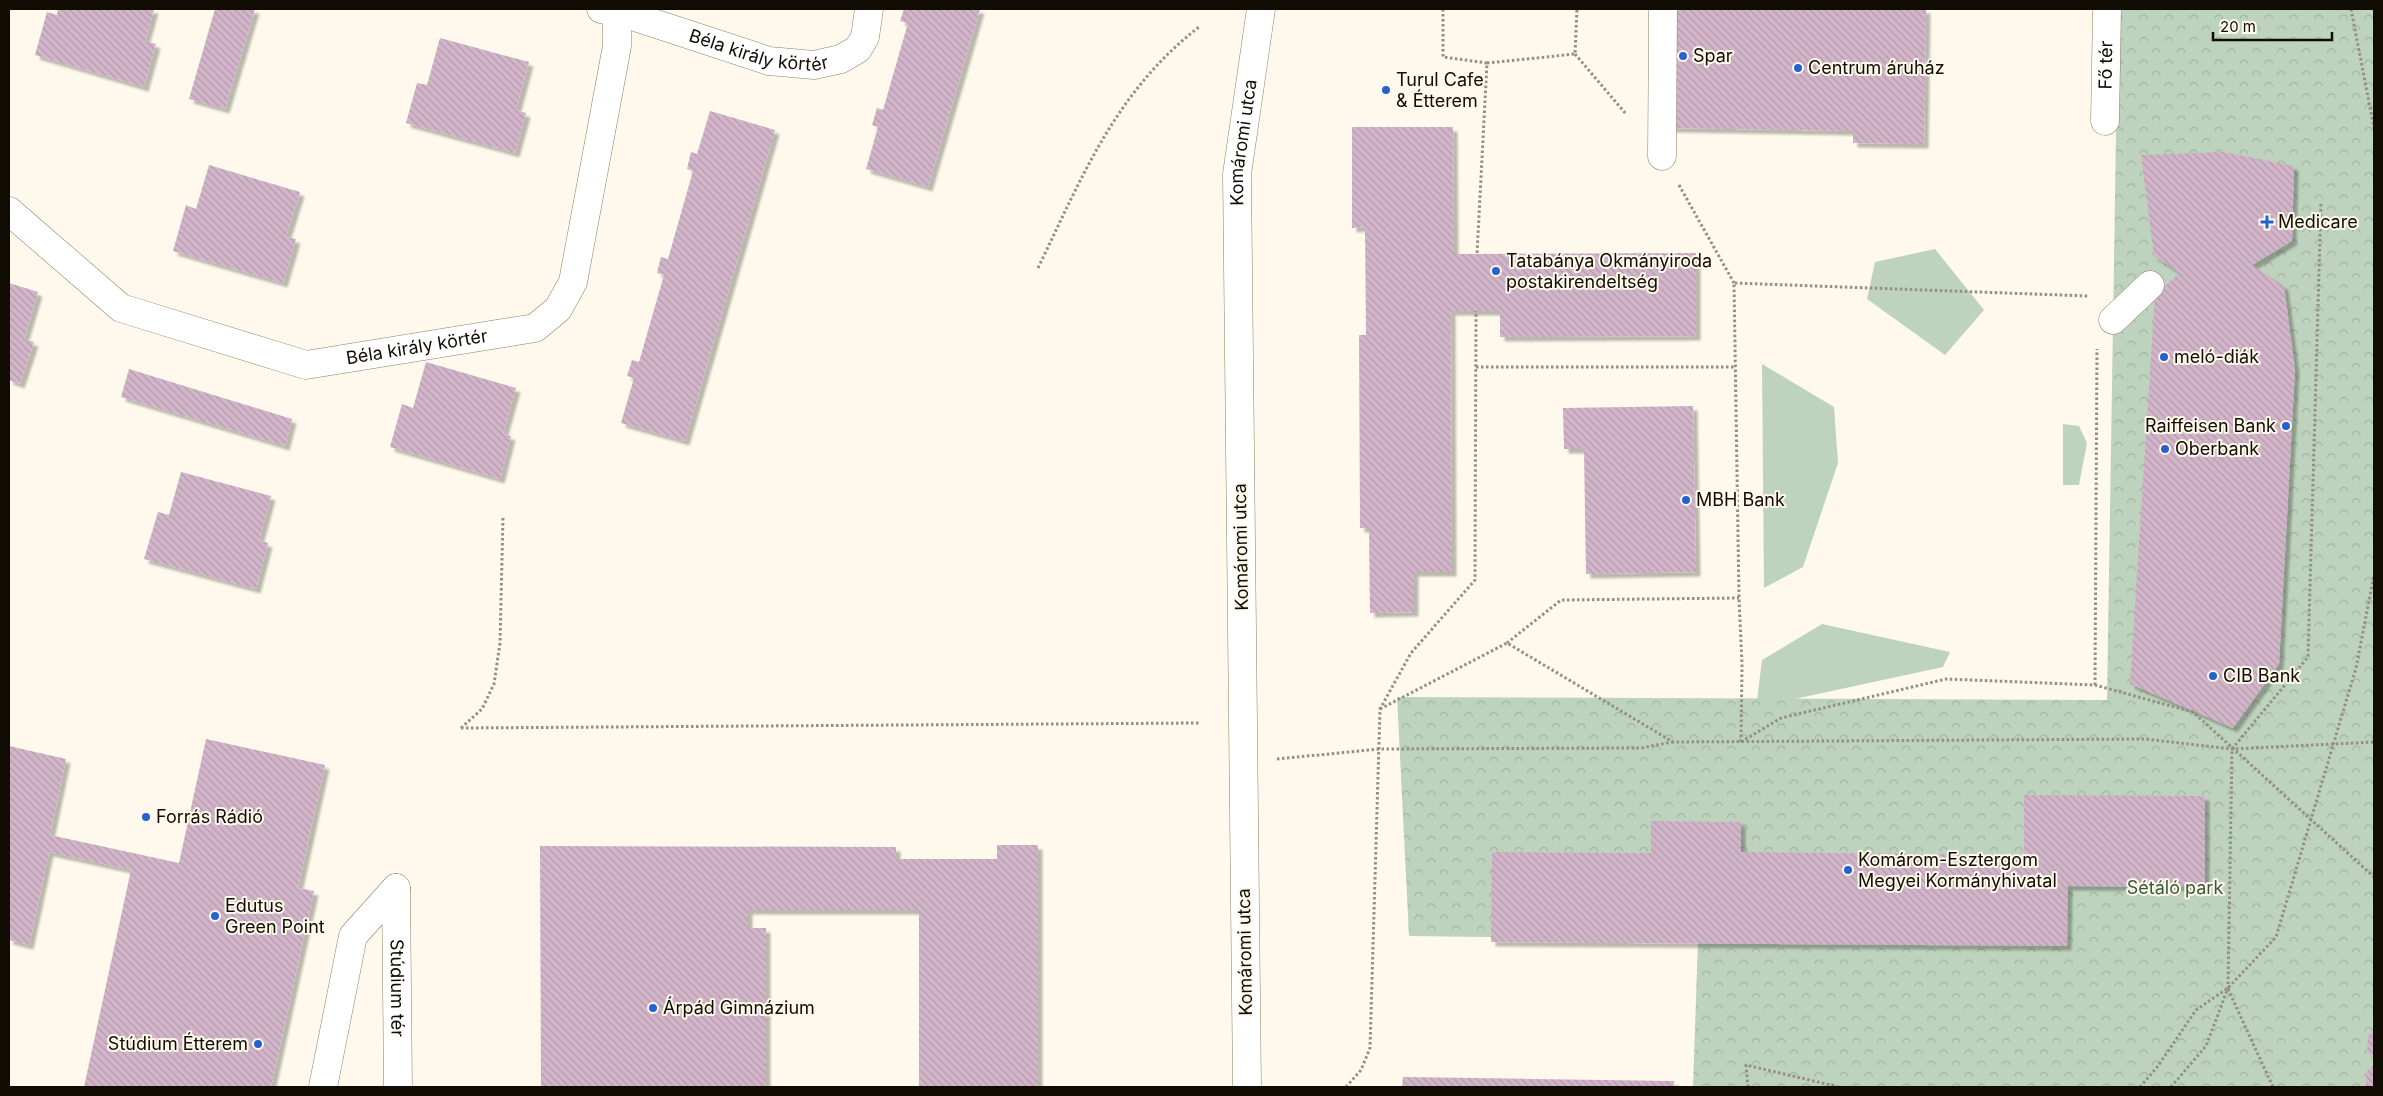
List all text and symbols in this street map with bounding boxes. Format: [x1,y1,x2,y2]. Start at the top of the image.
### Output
scale bar [2213,10,2332,42]
text: 20 m [2220,17,2256,36]
street label: Béla király körtér [687,24,830,75]
street label: Fő tér [2095,40,2116,90]
place label: Spar [1693,45,1733,66]
marker: Spar [1677,50,1689,62]
place label: Centrum áruház [1808,57,1945,78]
marker: Centrum áruház [1792,62,1804,74]
place label: Turul Cafe & Étterem [1396,69,1484,111]
street label: Komáromi utca [1226,78,1261,206]
marker: Turul Cafe & Étterem [1380,84,1392,96]
place label: Medicare [2278,211,2358,232]
marker: Medicare [2260,215,2274,229]
place label: Tatabánya Okmányiroda postakirendeltség [1506,250,1712,292]
marker: Tatabánya Okmányiroda postakirendeltség [1490,265,1502,277]
street label: Béla király körtér [345,325,489,368]
place label: meló-diák [2174,346,2259,367]
marker: meló-diák [2158,351,2170,363]
place label: Raiffeisen Bank [2145,415,2276,436]
marker: Raiffeisen Bank [2280,420,2292,432]
place label: Oberbank [2175,438,2259,459]
marker: Oberbank [2159,443,2171,455]
street label: Komáromi utca [1229,483,1252,611]
place label: MBH Bank [1696,489,1785,510]
marker: MBH Bank [1680,494,1692,506]
place label: CIB Bank [2223,665,2300,686]
marker: CIB Bank [2207,670,2219,682]
place label: Forrás Rádió [156,806,263,827]
marker: Forrás Rádió [140,811,152,823]
place label: Komárom-Esztergom Megyei Kormányhivatal [1858,849,2057,891]
marker: Komárom-Esztergom Megyei Kormányhivatal [1842,864,1854,876]
park label: Sétáló park [2127,877,2223,898]
street label: Komáromi utca [1233,888,1256,1016]
place label: Edutus Green Point [225,895,325,937]
marker: Edutus Green Point [209,910,221,922]
street label: Stúdium tér [387,939,408,1037]
place label: Árpád Gimnázium [663,996,815,1018]
marker: Árpád Gimnázium [647,1002,659,1014]
place label: Stúdium Étterem [108,1032,248,1054]
marker: Stúdium Étterem [252,1038,264,1050]

